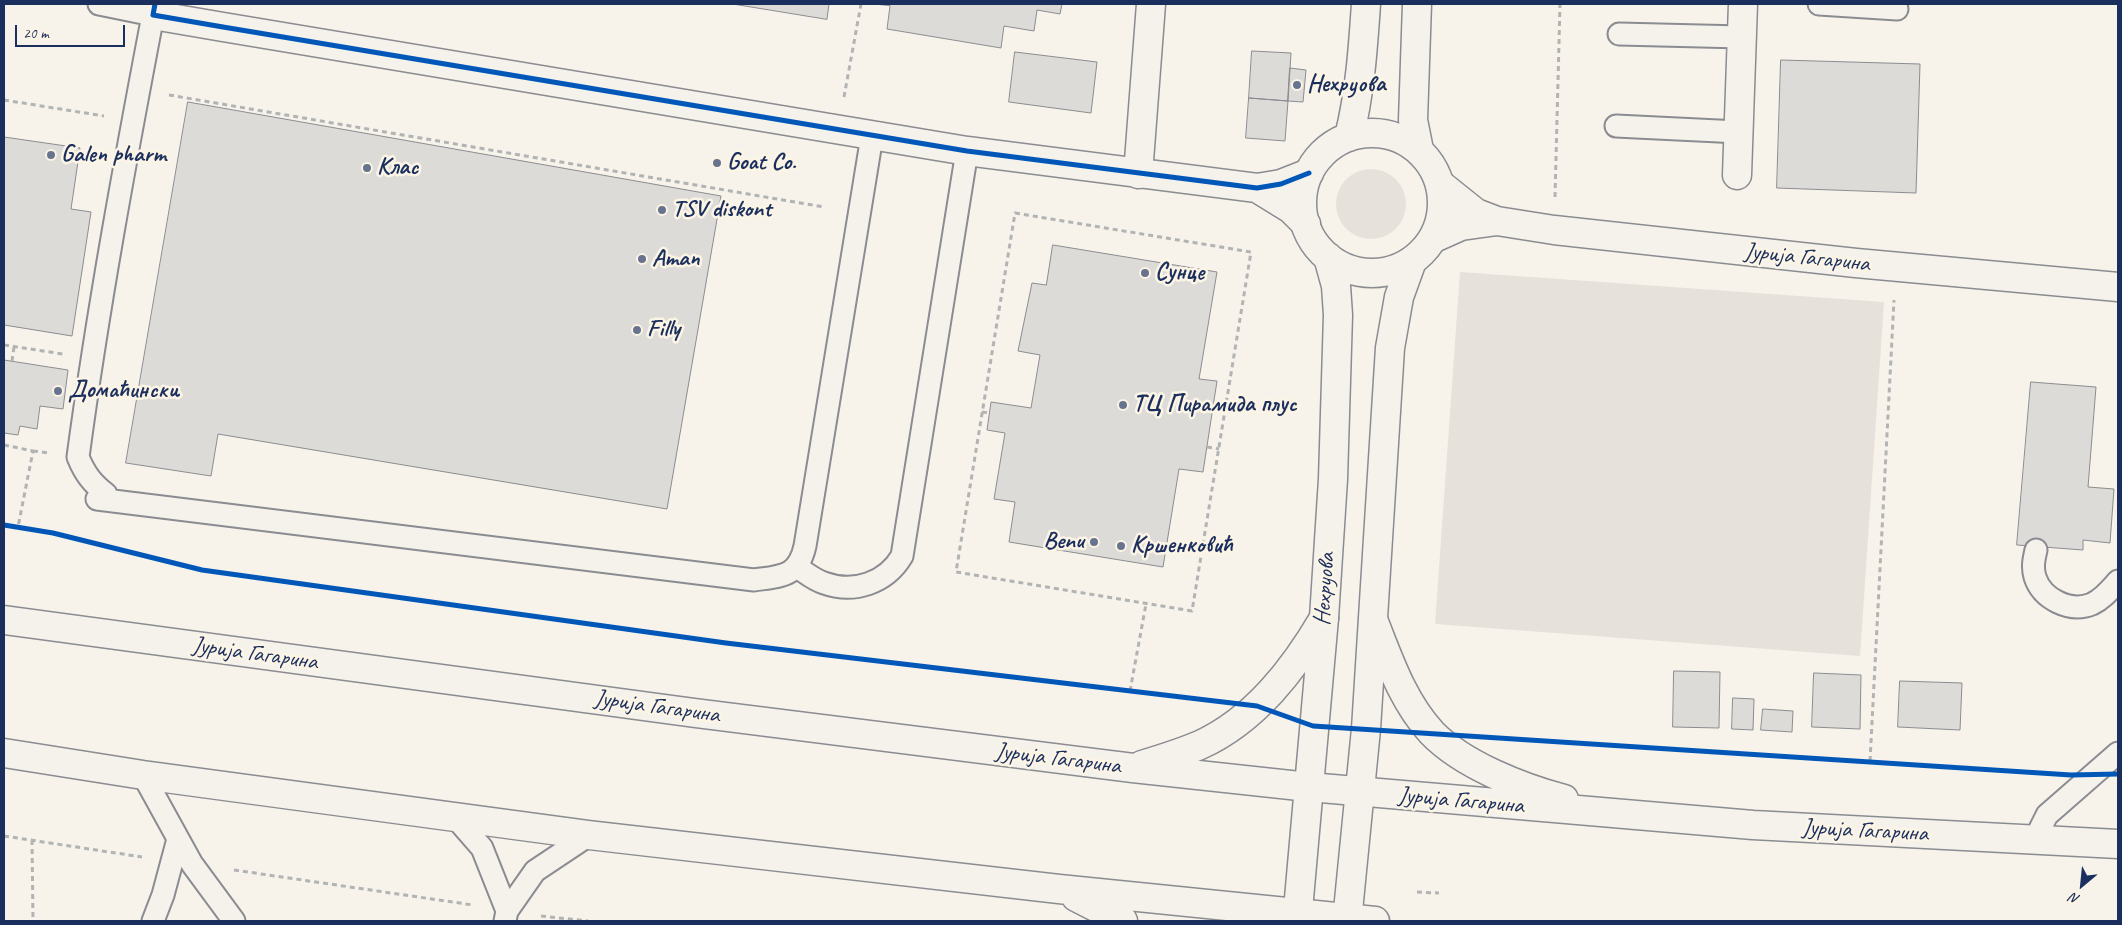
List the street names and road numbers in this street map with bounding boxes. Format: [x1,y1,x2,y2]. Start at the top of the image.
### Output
street label: Јурија Гагарина [1743,237,1871,279]
street label: Нехруова [1308,552,1342,626]
street label: Јурија Гагарина [191,631,319,677]
street label: Јурија Гагарина [593,684,721,730]
street label: Јурија Гагарина [994,737,1122,781]
street label: Јурија Гагарина [1397,781,1525,821]
street label: Јурија Гагарина [1801,813,1929,849]

